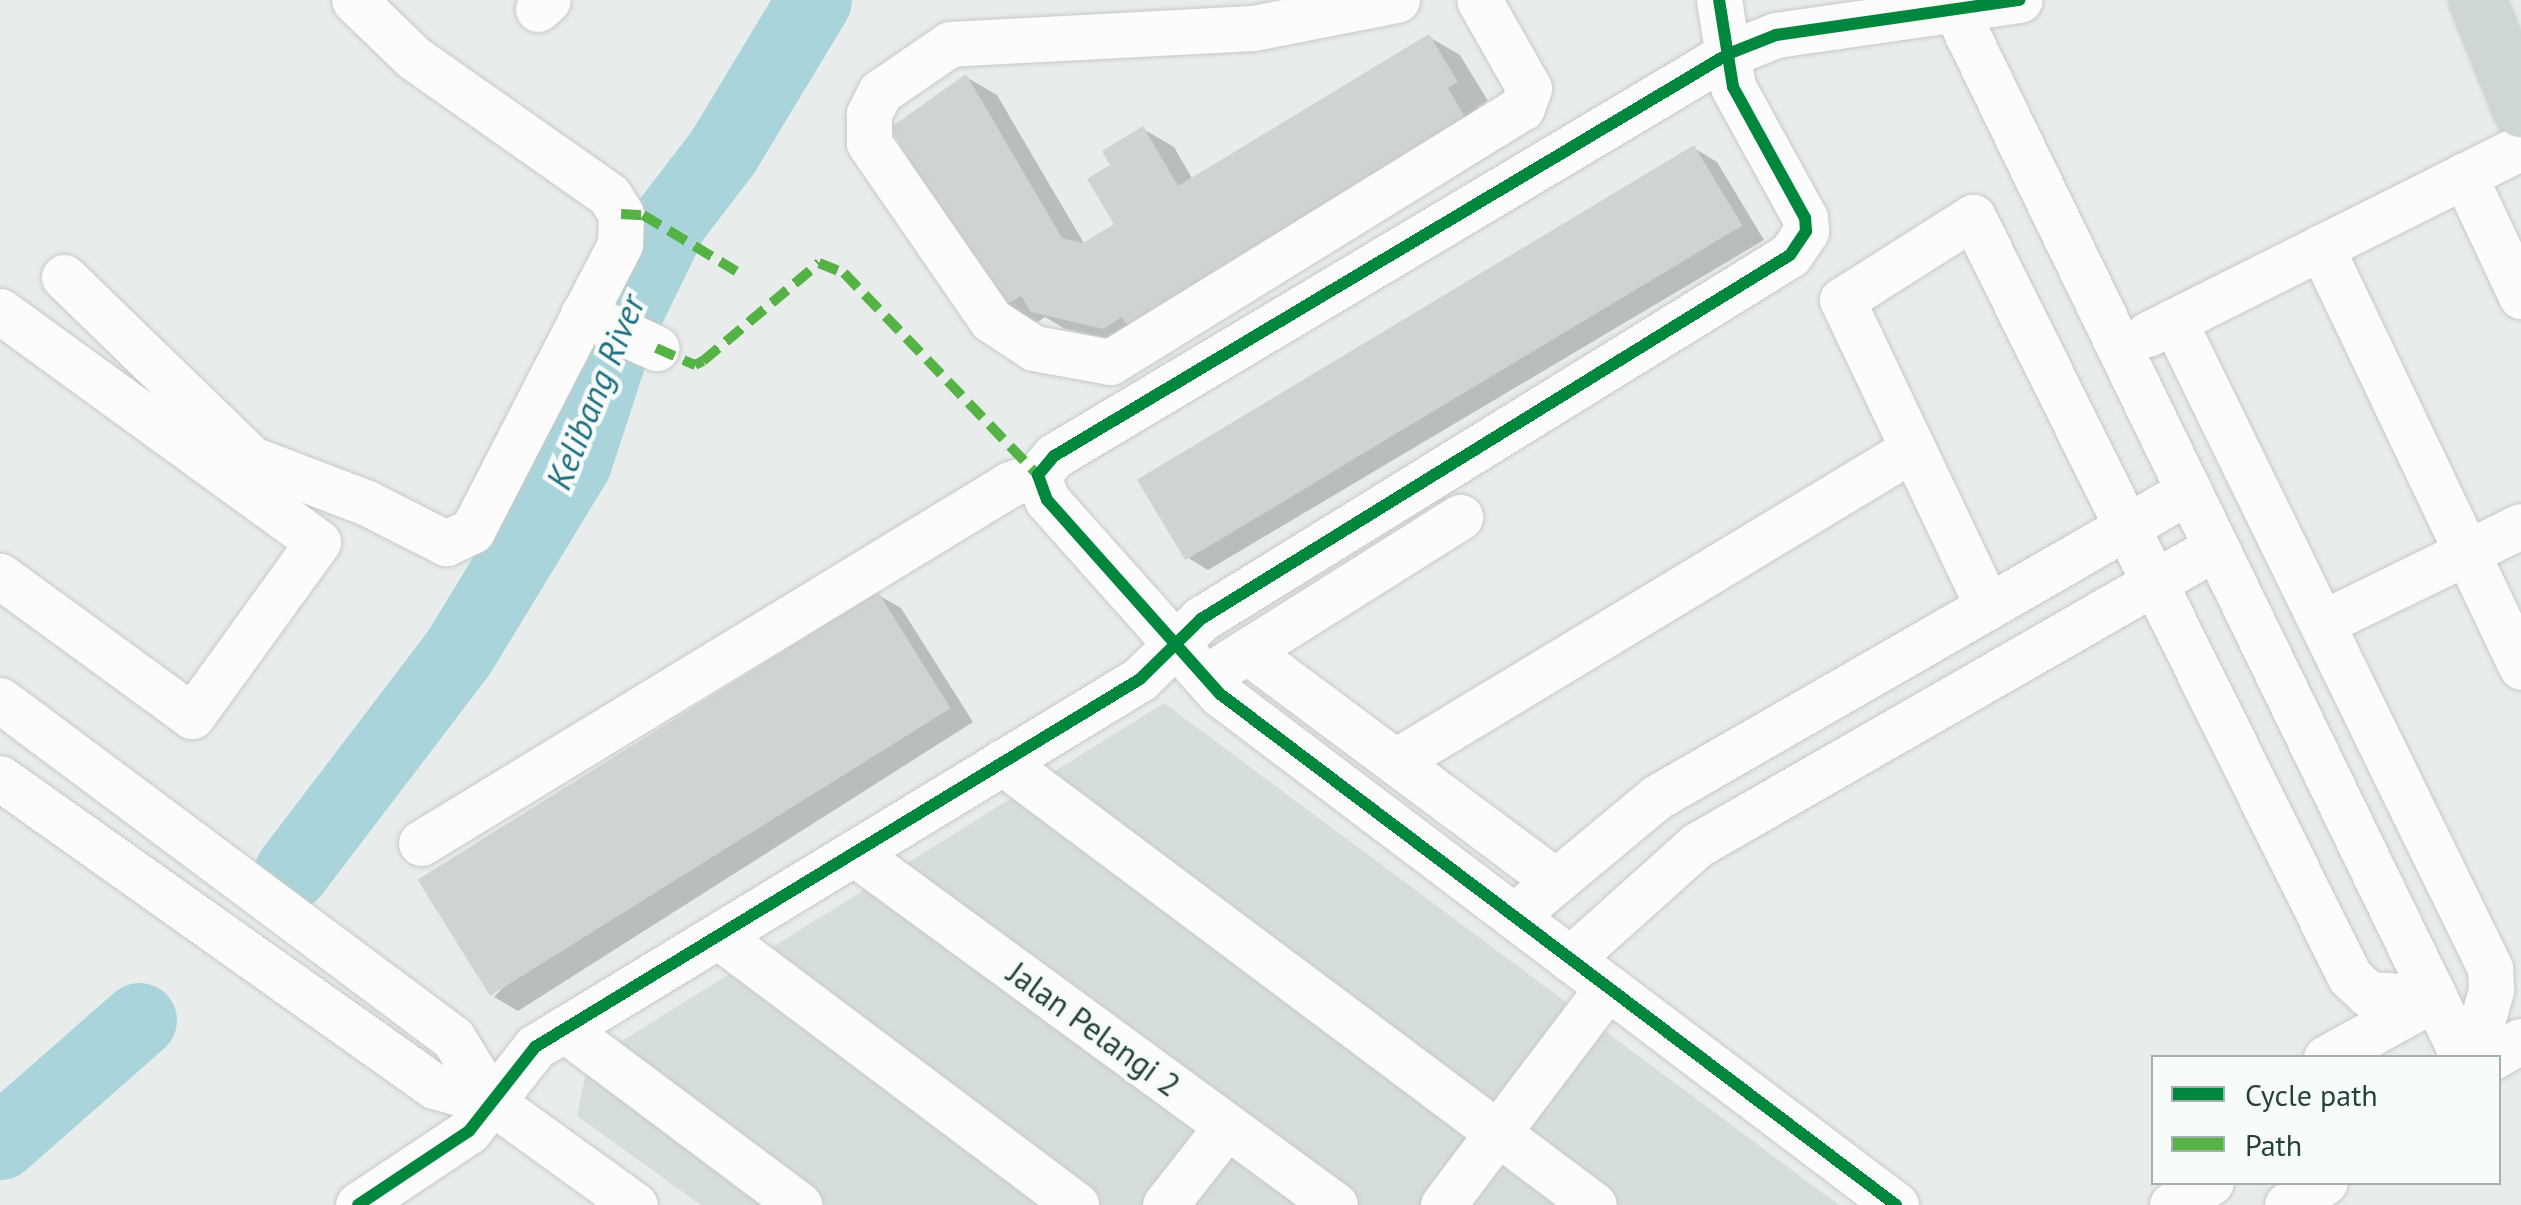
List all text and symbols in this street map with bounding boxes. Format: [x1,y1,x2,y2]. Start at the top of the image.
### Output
water label: Kelibang River [537,289,653,495]
street label: Jalan Pelangi 2 [1000,954,1188,1104]
legend [2151,1055,2501,1185]
text: Cycle path [2245,1075,2378,1114]
text: Path [2245,1125,2302,1164]

